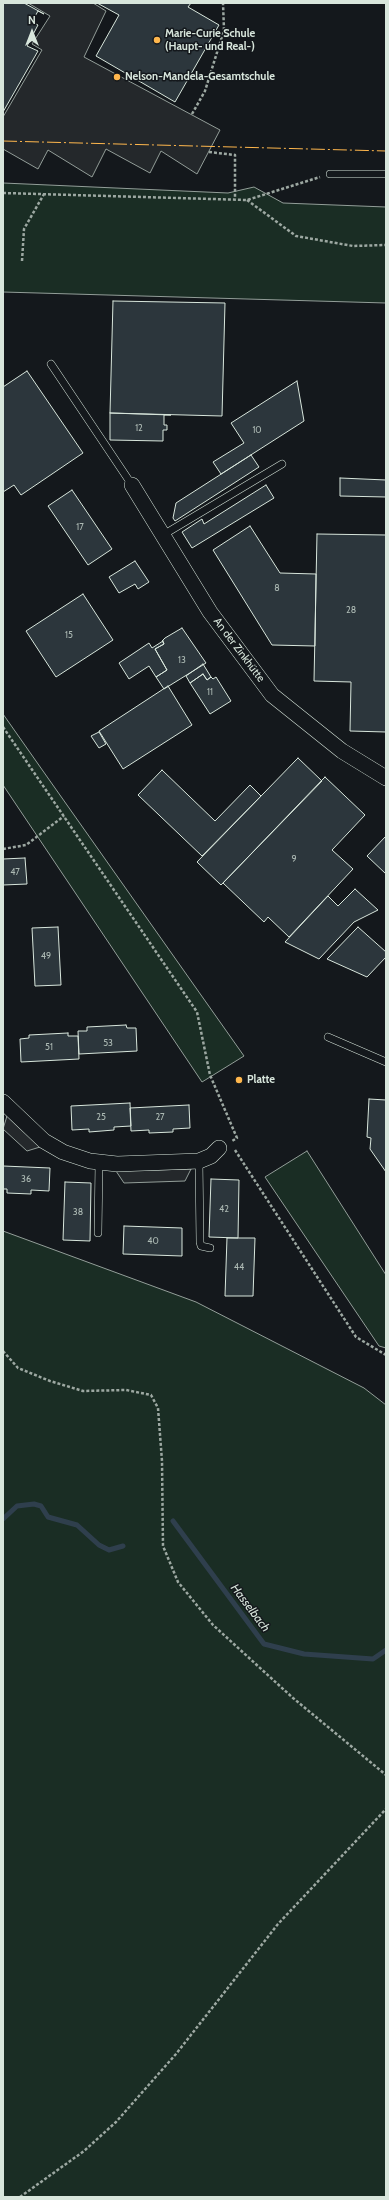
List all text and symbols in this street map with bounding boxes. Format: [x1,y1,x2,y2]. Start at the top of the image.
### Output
north arrow [12,12,52,52]
text: N [28,13,36,27]
place label: Marie-Curie Schule (Haupt- und Real-) [165,27,255,53]
marker: Marie-Curie Schule (Haupt- und Real-) [152,35,162,45]
place label: Nelson-Mandela-Gesamtschule [125,70,275,84]
marker: Nelson-Mandela-Gesamtschule [112,72,122,82]
house number: 12 [135,423,143,433]
house number: 10 [252,425,262,435]
house number: 17 [76,522,84,532]
house number: 8 [274,583,280,593]
house number: 28 [346,605,356,615]
street label: An der Zinkhütte [210,615,268,685]
house number: 15 [65,630,73,640]
house number: 13 [178,655,186,665]
house number: 11 [207,687,213,697]
house number: 9 [291,854,297,864]
house number: 47 [10,867,20,877]
house number: 49 [41,951,51,961]
house number: 53 [103,1038,113,1048]
house number: 51 [45,1042,53,1052]
place label: Platte [247,1073,275,1087]
marker: Platte [234,1075,244,1085]
house number: 25 [96,1112,106,1122]
house number: 27 [155,1112,165,1122]
house number: 36 [21,1174,31,1184]
house number: 42 [219,1204,229,1214]
house number: 38 [73,1207,83,1217]
house number: 40 [147,1236,159,1246]
house number: 44 [234,1262,244,1272]
water label: Hasselbach [227,1581,273,1635]

